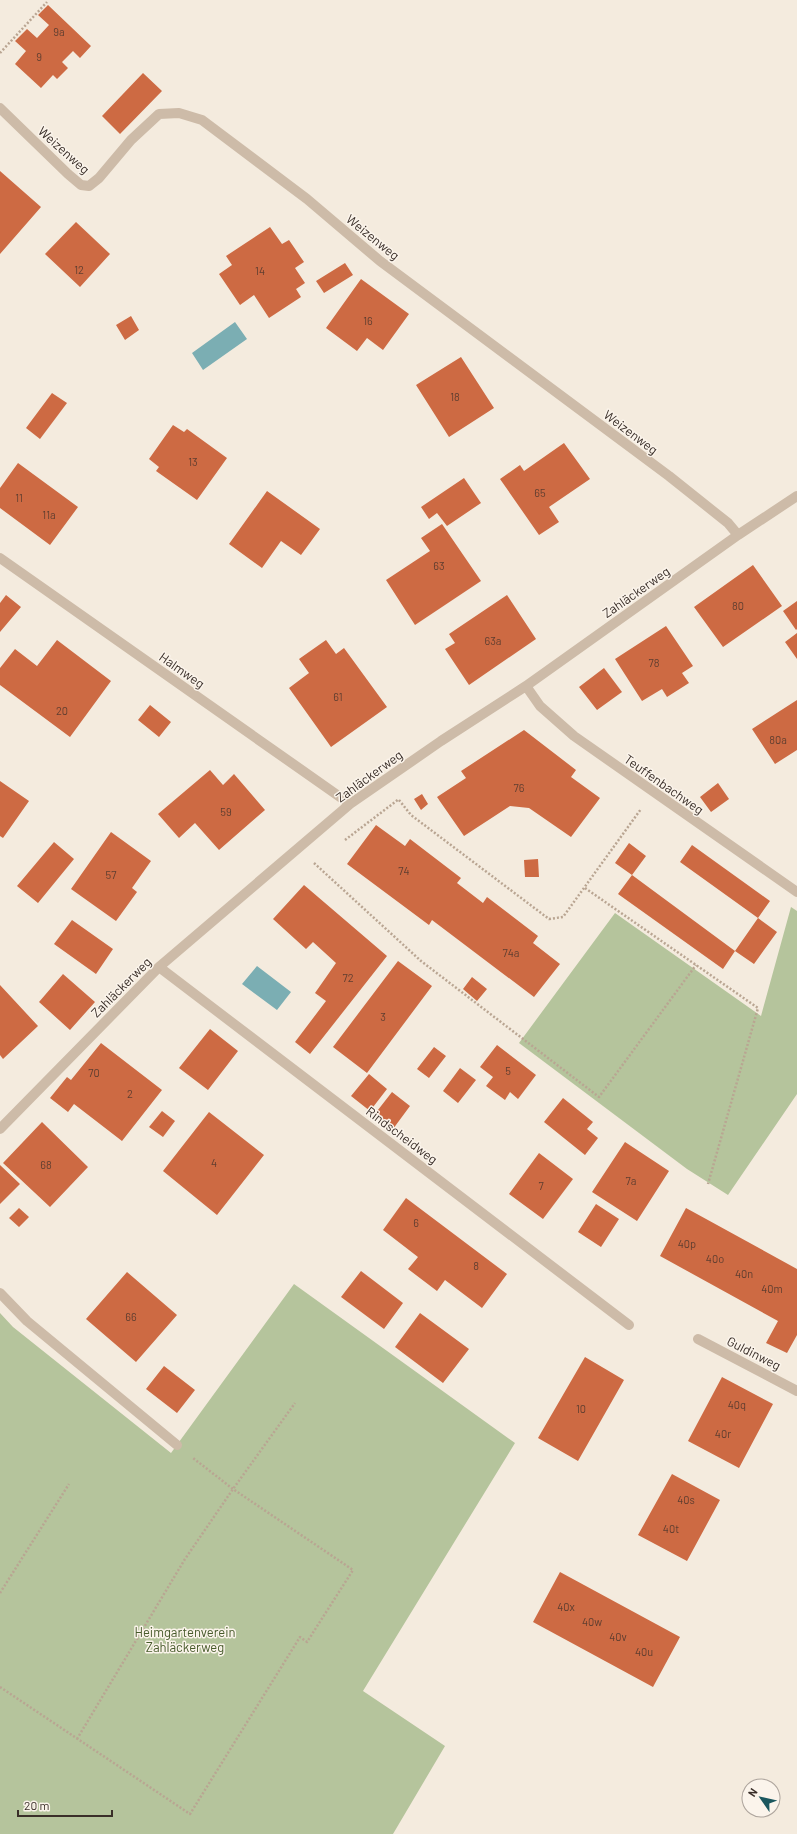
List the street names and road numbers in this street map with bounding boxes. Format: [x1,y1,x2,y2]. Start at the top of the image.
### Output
street label: Weizenweg [35,123,93,177]
street label: Weizenweg [343,211,403,263]
street label: Weizenweg [601,406,661,458]
street label: Zahläckerweg [599,563,673,621]
street label: Halmweg [156,649,208,691]
street label: Zahläckerweg [333,746,405,806]
street label: Teuffenbachweg [621,751,707,817]
street label: Zahläckerweg [88,954,154,1020]
street label: Rindscheidweg [363,1103,441,1167]
street label: Guldinweg [724,1333,784,1373]

